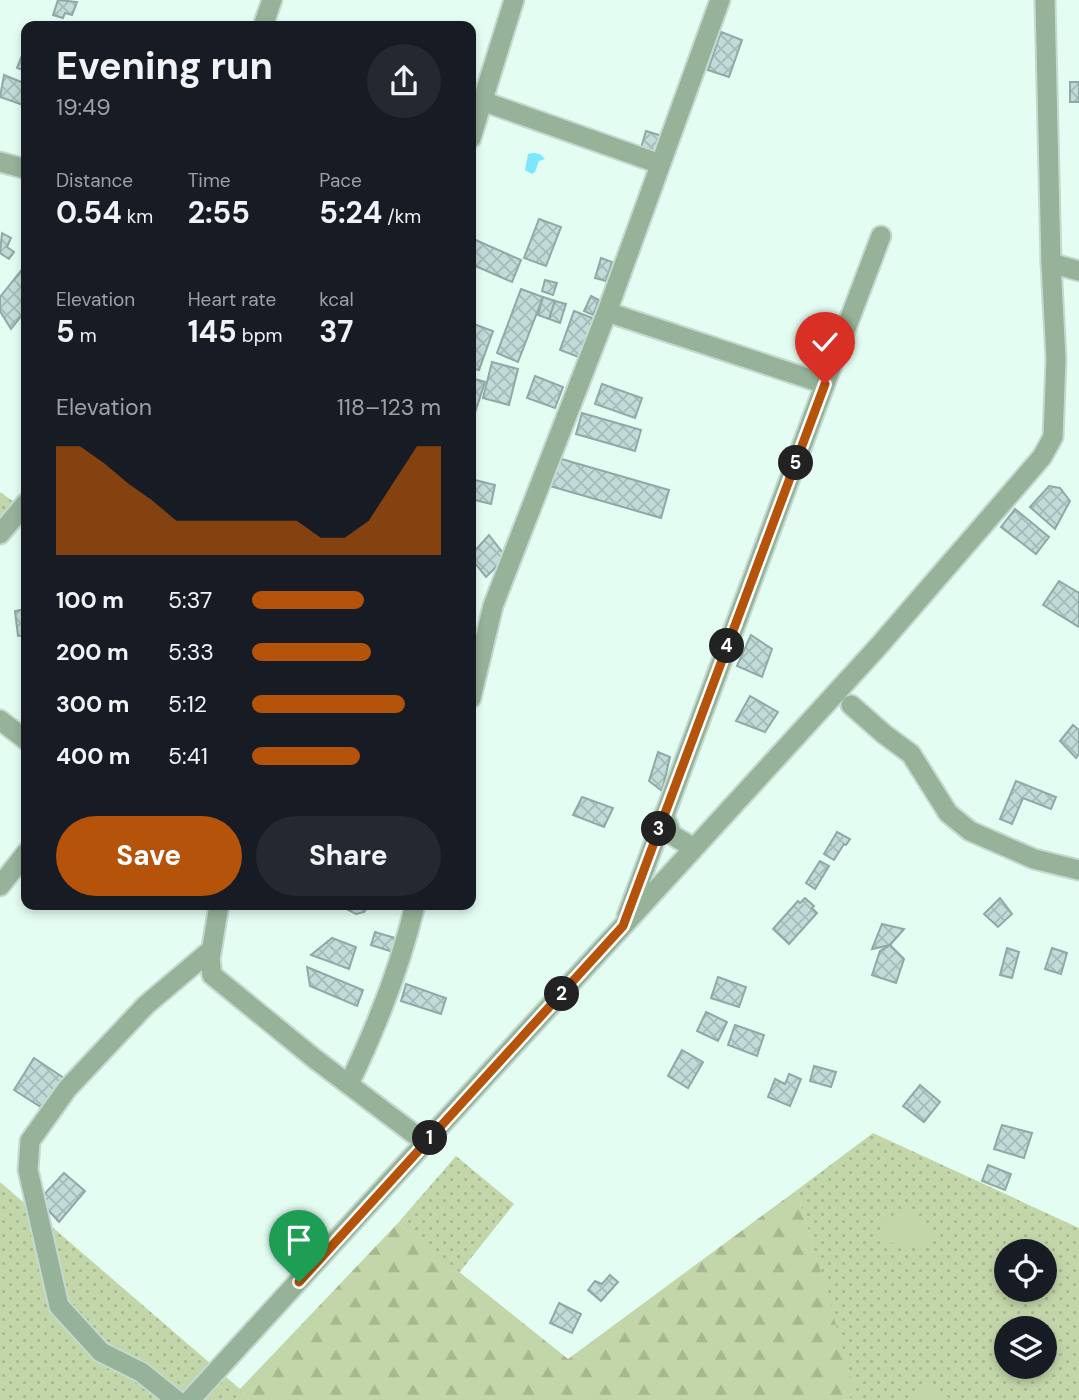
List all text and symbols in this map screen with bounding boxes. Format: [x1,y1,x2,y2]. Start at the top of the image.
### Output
text: Evening run [56,41,273,91]
button: share [367,44,441,118]
text: 19:49 [56,92,111,122]
text: Distance [56,168,133,193]
text: Time [188,168,231,193]
text: Pace [319,168,362,193]
text: 0.54 [56,193,122,232]
text: 2:55 [188,193,250,232]
text: 5:24 [319,193,382,232]
text: km [122,204,153,229]
text: /km [382,204,421,229]
text: Elevation [56,287,135,312]
text: Heart rate [188,287,276,312]
text: kcal [319,287,354,312]
text: 5 [56,312,75,351]
text: 145 [188,312,237,351]
text: 37 [319,312,353,351]
pin [795,312,855,384]
text: m [75,323,97,348]
text: bpm [237,323,283,348]
icon: check [806,323,844,361]
text: Elevation [56,392,152,422]
text: 118–123 m [337,392,441,422]
pin: 5 [778,446,814,480]
text: 5 [790,450,801,475]
text: 100 m [56,585,124,615]
text: 5:37 [168,585,212,615]
pin: 4 [710,628,744,664]
text: 4 [720,633,733,658]
text: 200 m [56,637,129,667]
text: 5:33 [168,637,214,667]
text: 300 m [56,689,129,719]
text: 5:12 [168,689,207,719]
text: 400 m [56,741,130,771]
text: 5:41 [168,741,208,771]
pin: 3 [642,812,676,846]
button: Save [56,816,242,896]
button: Share [256,816,441,896]
text: 3 [653,816,664,841]
pin: 2 [544,976,580,1012]
text: 2 [556,981,567,1006]
pin: 1 [412,1120,448,1156]
text: 1 [426,1125,433,1150]
pin [269,1210,329,1282]
icon: arrive [280,1221,318,1259]
map controls [994,1239,1057,1379]
button: locate [994,1239,1057,1302]
button: layers [994,1316,1057,1379]

